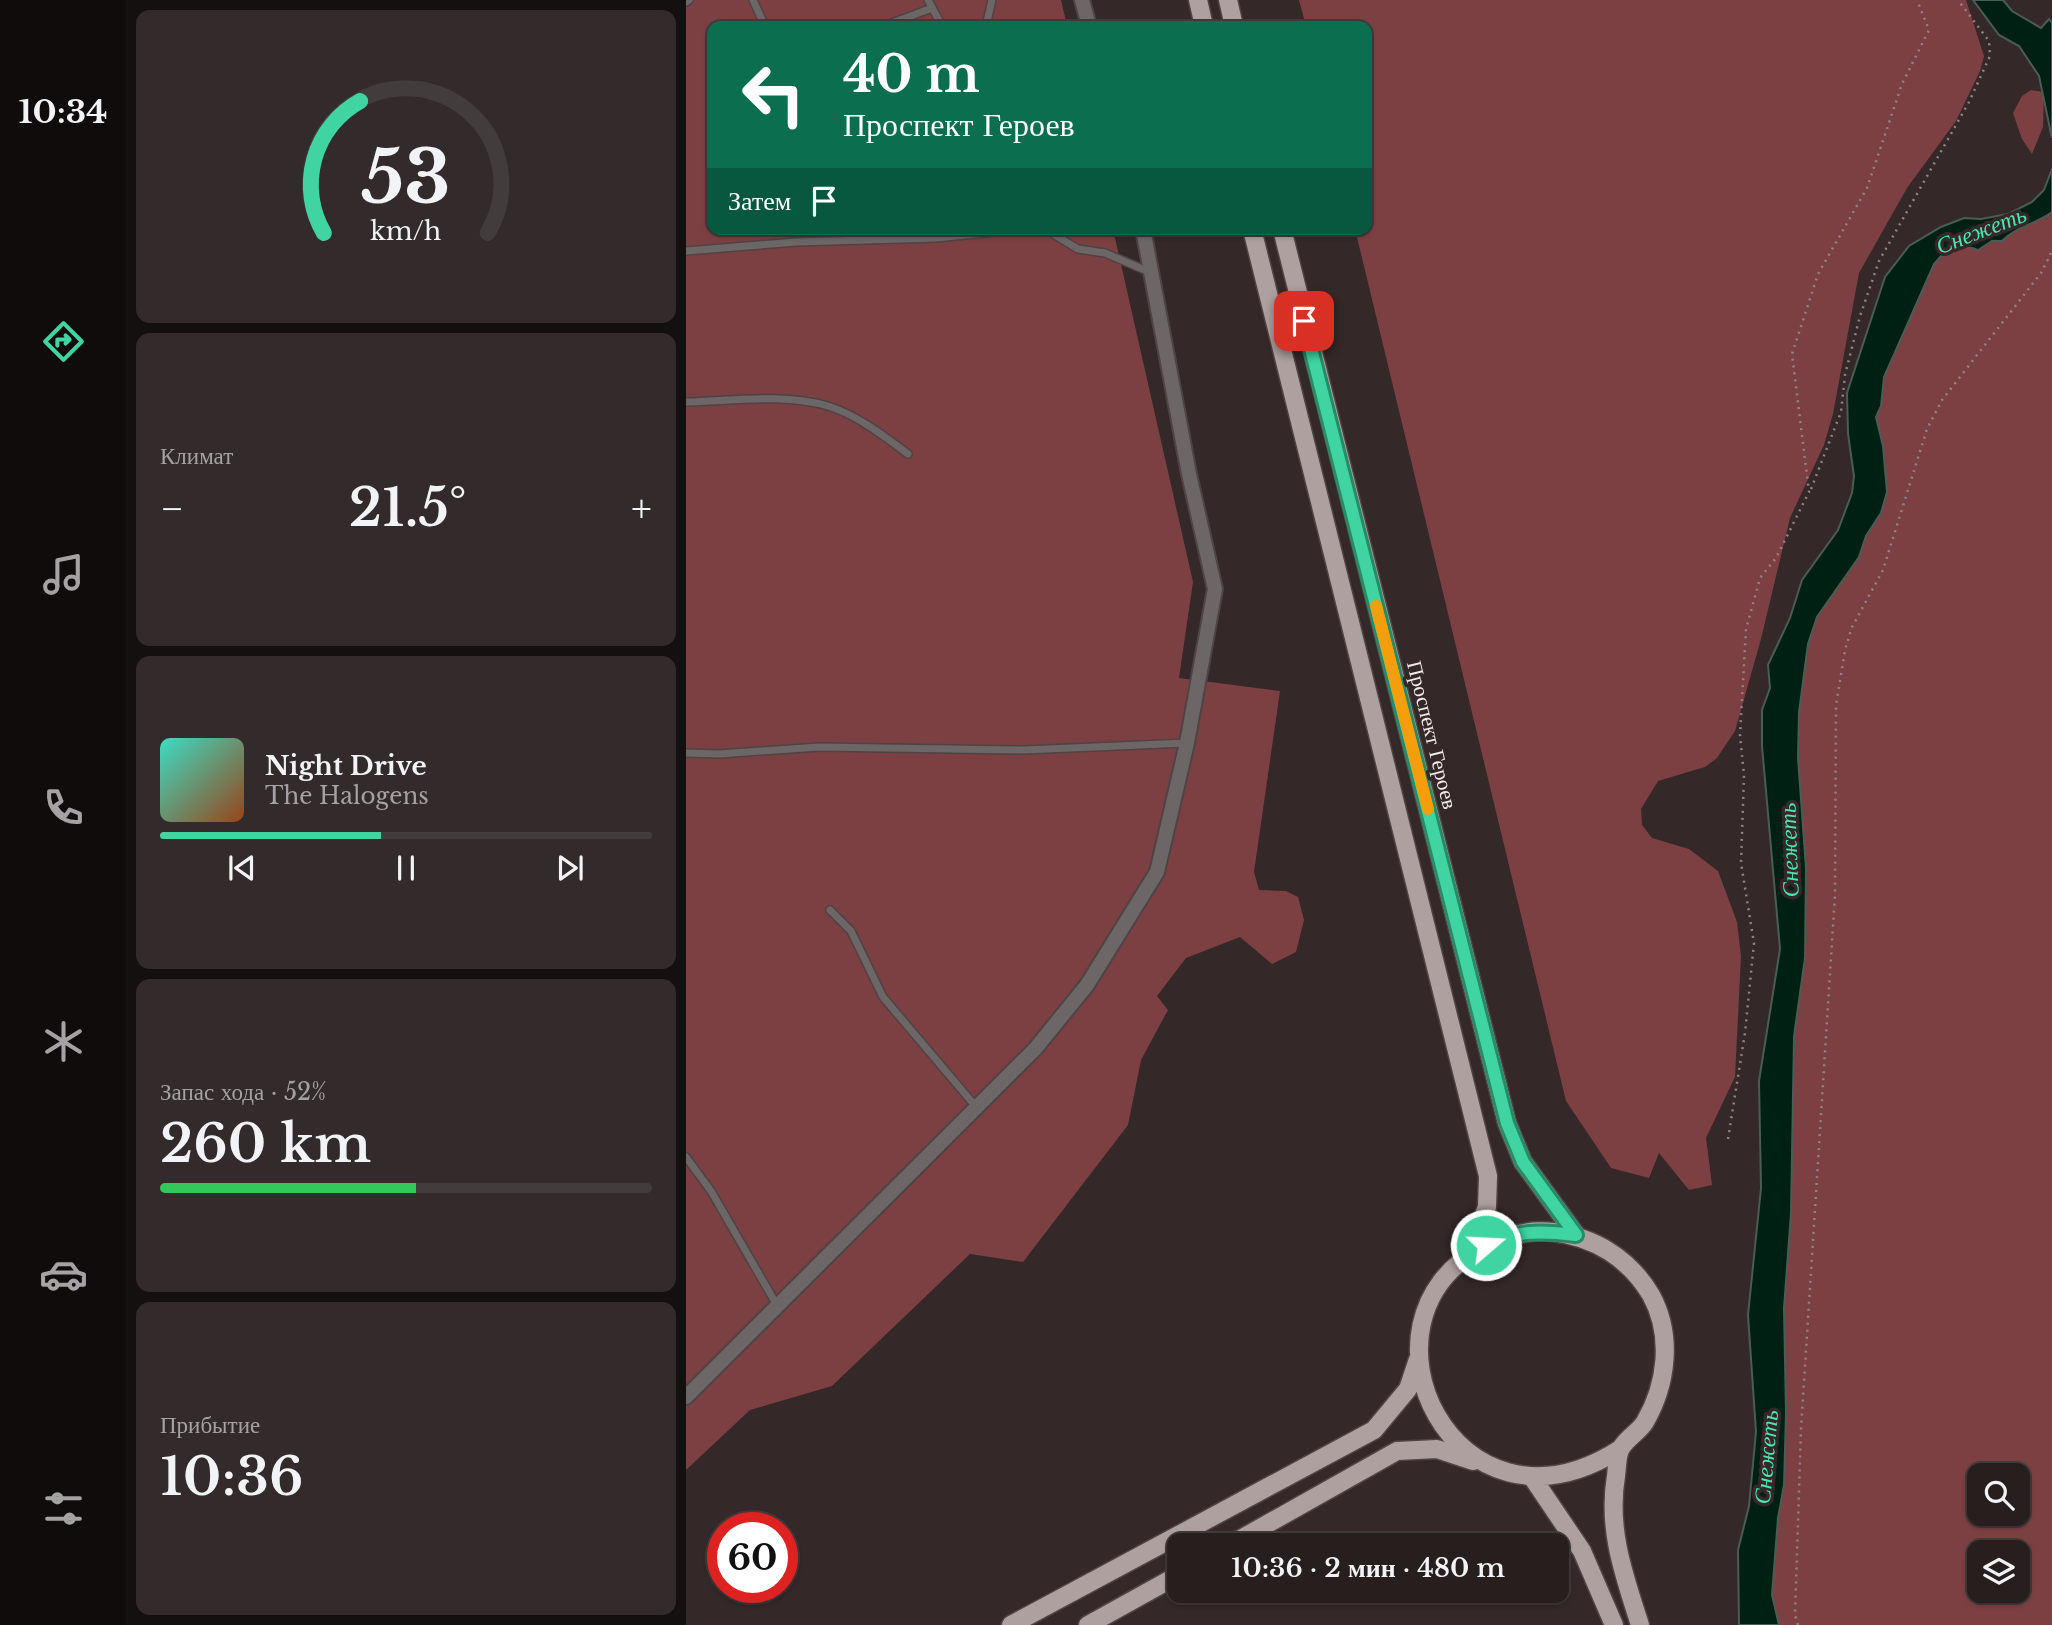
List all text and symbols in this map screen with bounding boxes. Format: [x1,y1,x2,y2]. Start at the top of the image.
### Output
text: 40 m [843,44,980,105]
icon: left [728,49,819,140]
text: 10:34 [19,92,107,132]
text: Проспект Героев [843,105,1075,145]
text: 53 [361,132,451,223]
icon: arrive [805,182,843,220]
text: Затем [728,185,791,217]
water label: Снежеть [1932,200,2030,260]
text: km/h [371,215,441,246]
pin [1274,291,1334,351]
icon: arrive [1285,302,1323,340]
icon: directions [39,317,88,366]
text: Климат [160,442,233,470]
text: 21.5° [349,476,466,540]
text: − [160,485,184,532]
text: + [631,485,652,532]
icon: music [39,550,88,599]
street label: Проспект Героев [1401,658,1463,812]
text: Night Drive [265,750,427,782]
text: The Halogens [265,782,429,810]
icon: phone [39,783,88,832]
water label: Снежеть [1773,802,1805,898]
icon: previous [223,849,261,887]
icon: pause [387,849,425,887]
icon: next [551,849,589,887]
icon: climate [39,1017,88,1066]
text: Запас хода · 52% [160,1078,327,1106]
text: 260 km [160,1112,371,1176]
position arrow [1449,1208,1523,1282]
icon: car [39,1250,88,1299]
water label: Снежеть [1748,1409,1784,1505]
text: Прибытие [160,1411,260,1439]
text: 10:36 [160,1445,303,1509]
map controls [1967,1463,2030,1603]
button: search [1967,1463,2030,1526]
icon: filters [39,1484,88,1533]
speed limit sign: 60 [707,1512,798,1603]
button: layers [1967,1540,2030,1603]
text: 10:36 · 2 мин · 480 m [1231,1552,1505,1584]

